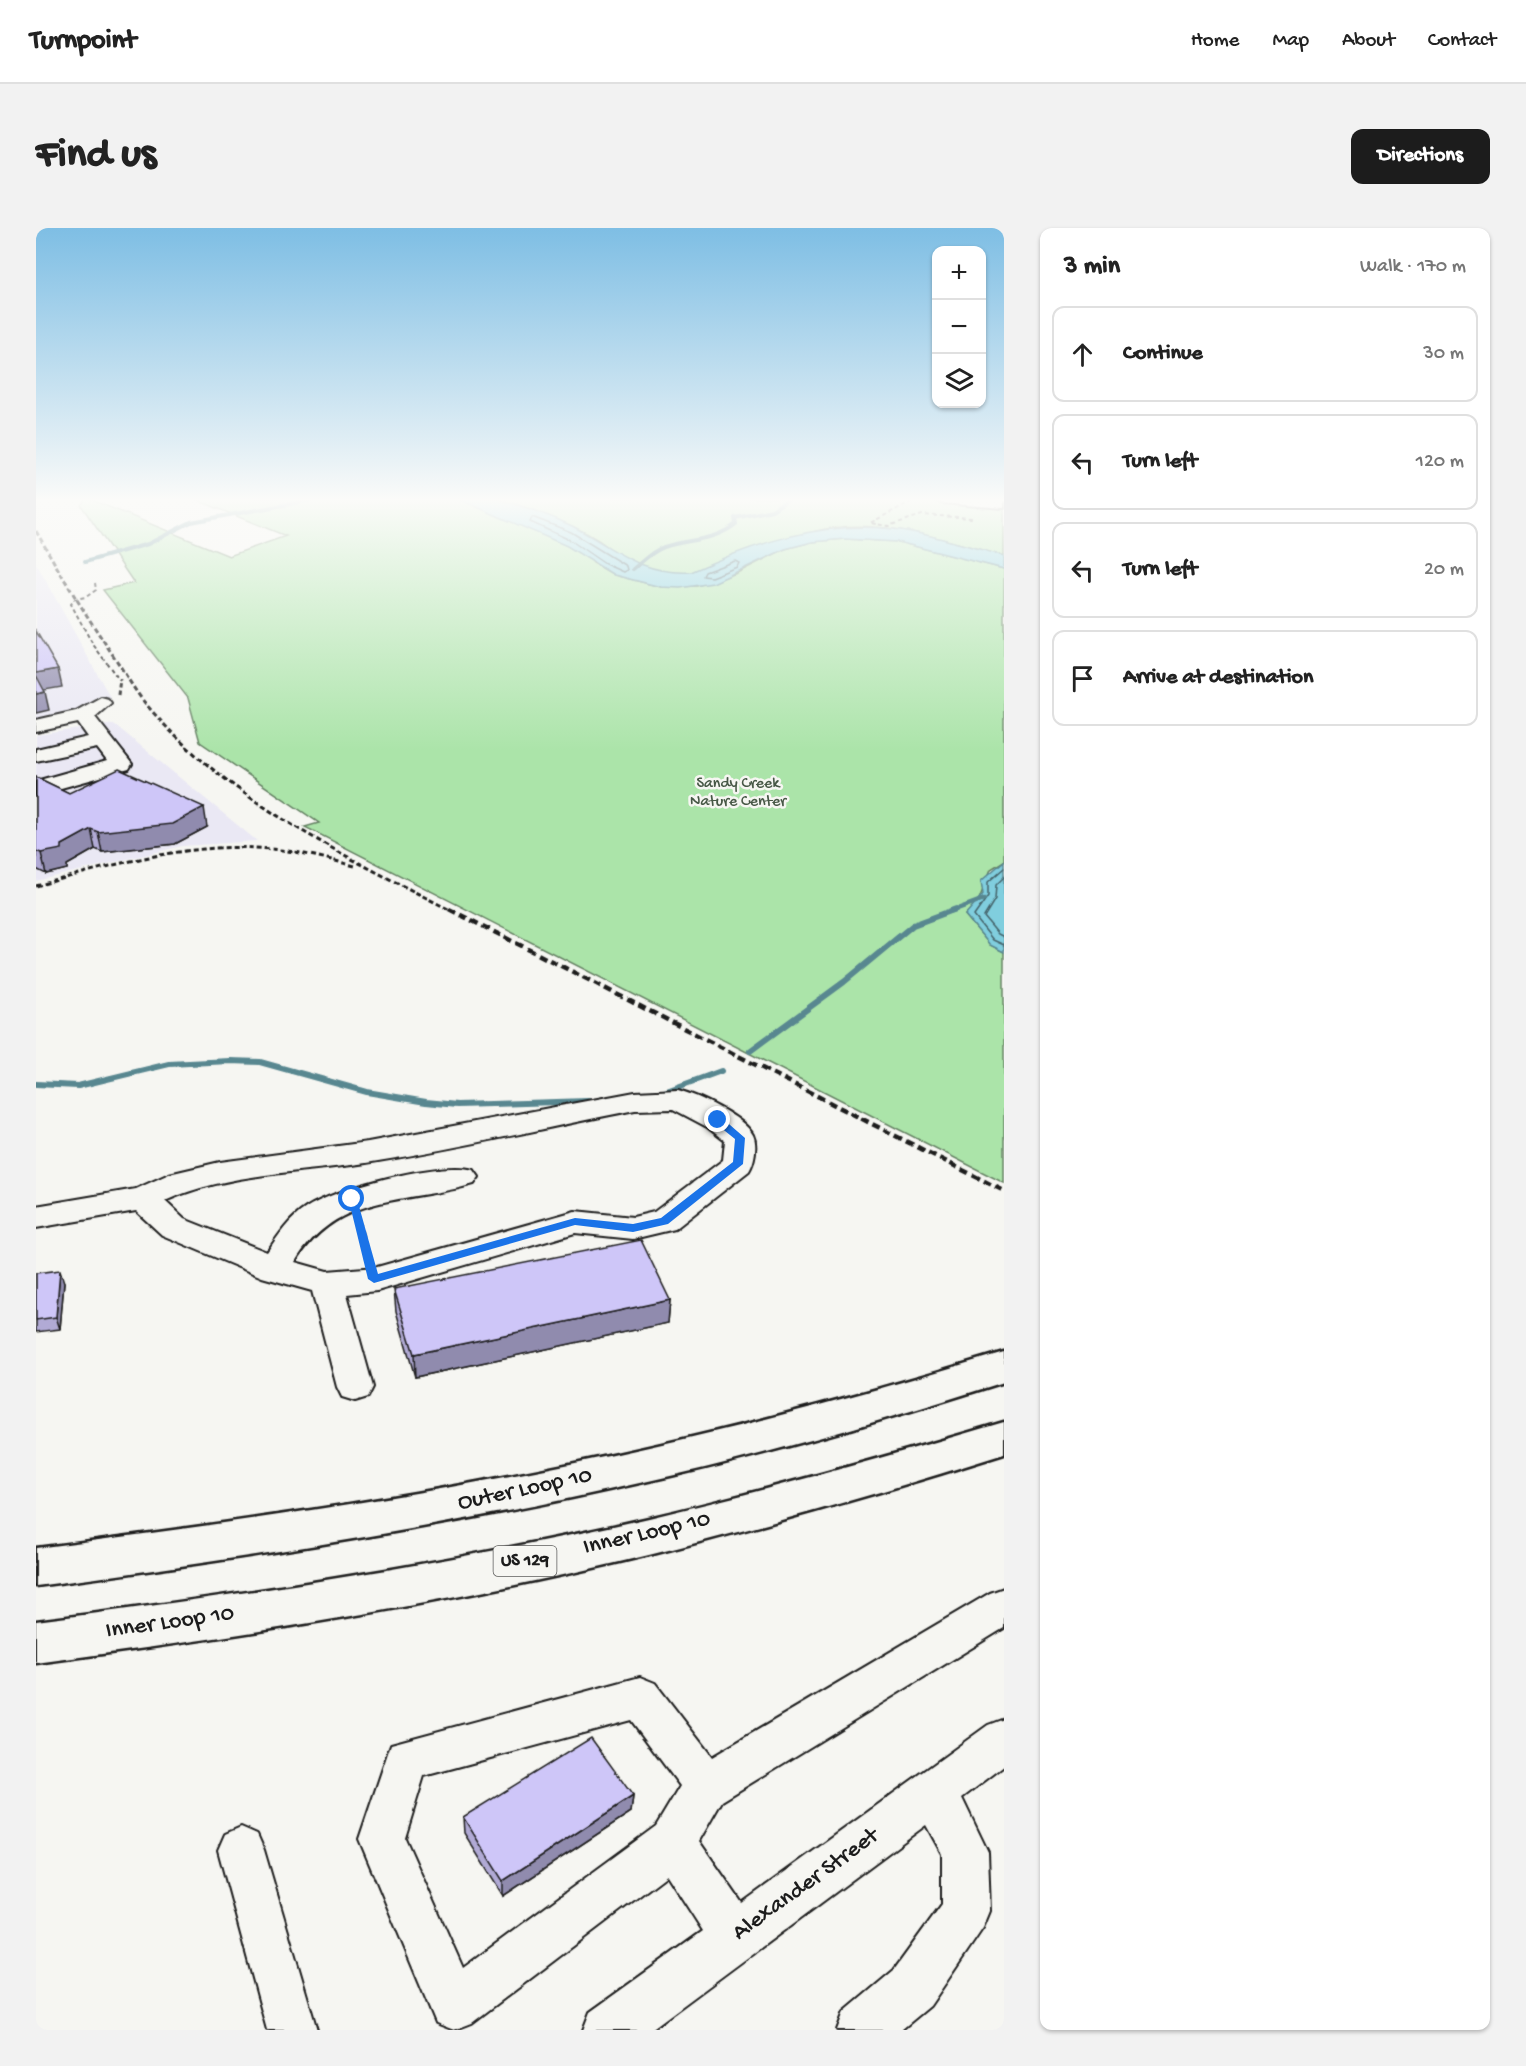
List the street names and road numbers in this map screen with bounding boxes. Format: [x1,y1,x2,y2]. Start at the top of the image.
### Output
street label: Outer Loop 10 [455,1462,595,1518]
street label: Inner Loop 10 [581,1505,713,1563]
road number: US 129 [494,1546,556,1576]
street label: Inner Loop 10 [104,1600,236,1646]
street label: Alexander Street [727,1821,887,1948]

